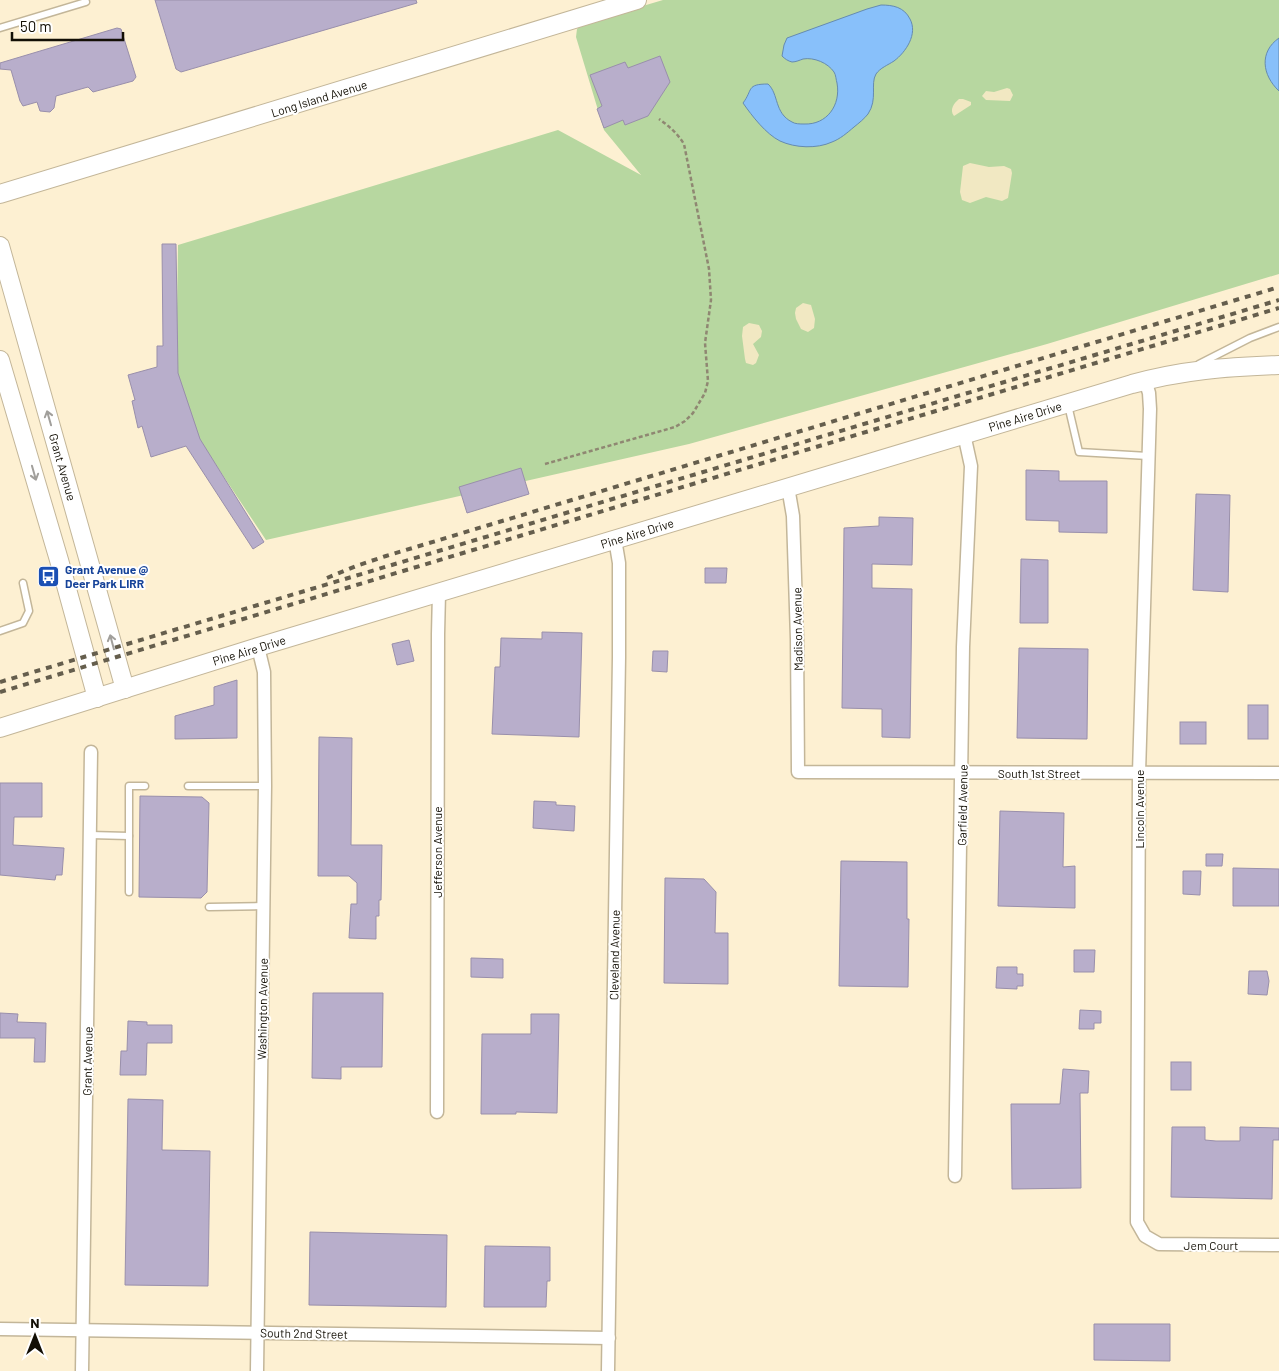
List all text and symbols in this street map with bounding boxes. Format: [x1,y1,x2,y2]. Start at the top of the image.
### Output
scale bar [12,10,124,42]
text: 50 m [20,17,52,35]
street label: Long Island Avenue [269,77,369,119]
street label: Pine Aire Drive [987,398,1063,434]
one-way arrow [44,410,53,426]
street label: Grant Avenue [47,432,79,502]
one-way arrow [29,465,39,481]
street label: Pine Aire Drive [599,515,675,551]
place label: Grant Avenue @ Deer Park LIRR [65,562,149,590]
bus stop icon: Grant Avenue @ Deer Park LIRR [37,564,61,588]
street label: Madison Avenue [789,587,805,671]
street label: Pine Aire Drive [211,632,287,668]
one-way arrow [107,634,117,650]
street label: Garfield Avenue [954,764,970,846]
street label: South 1st Street [998,766,1080,780]
street label: Lincoln Avenue [1132,770,1146,848]
street label: Jefferson Avenue [430,806,444,898]
street label: Cleveland Avenue [606,910,622,1000]
street label: Washington Avenue [254,958,270,1060]
street label: Grant Avenue [79,1026,95,1096]
street label: Jem Court [1184,1238,1238,1252]
north arrow [10,1311,60,1361]
text: N [30,1314,40,1331]
street label: South 2nd Street [260,1325,348,1341]

